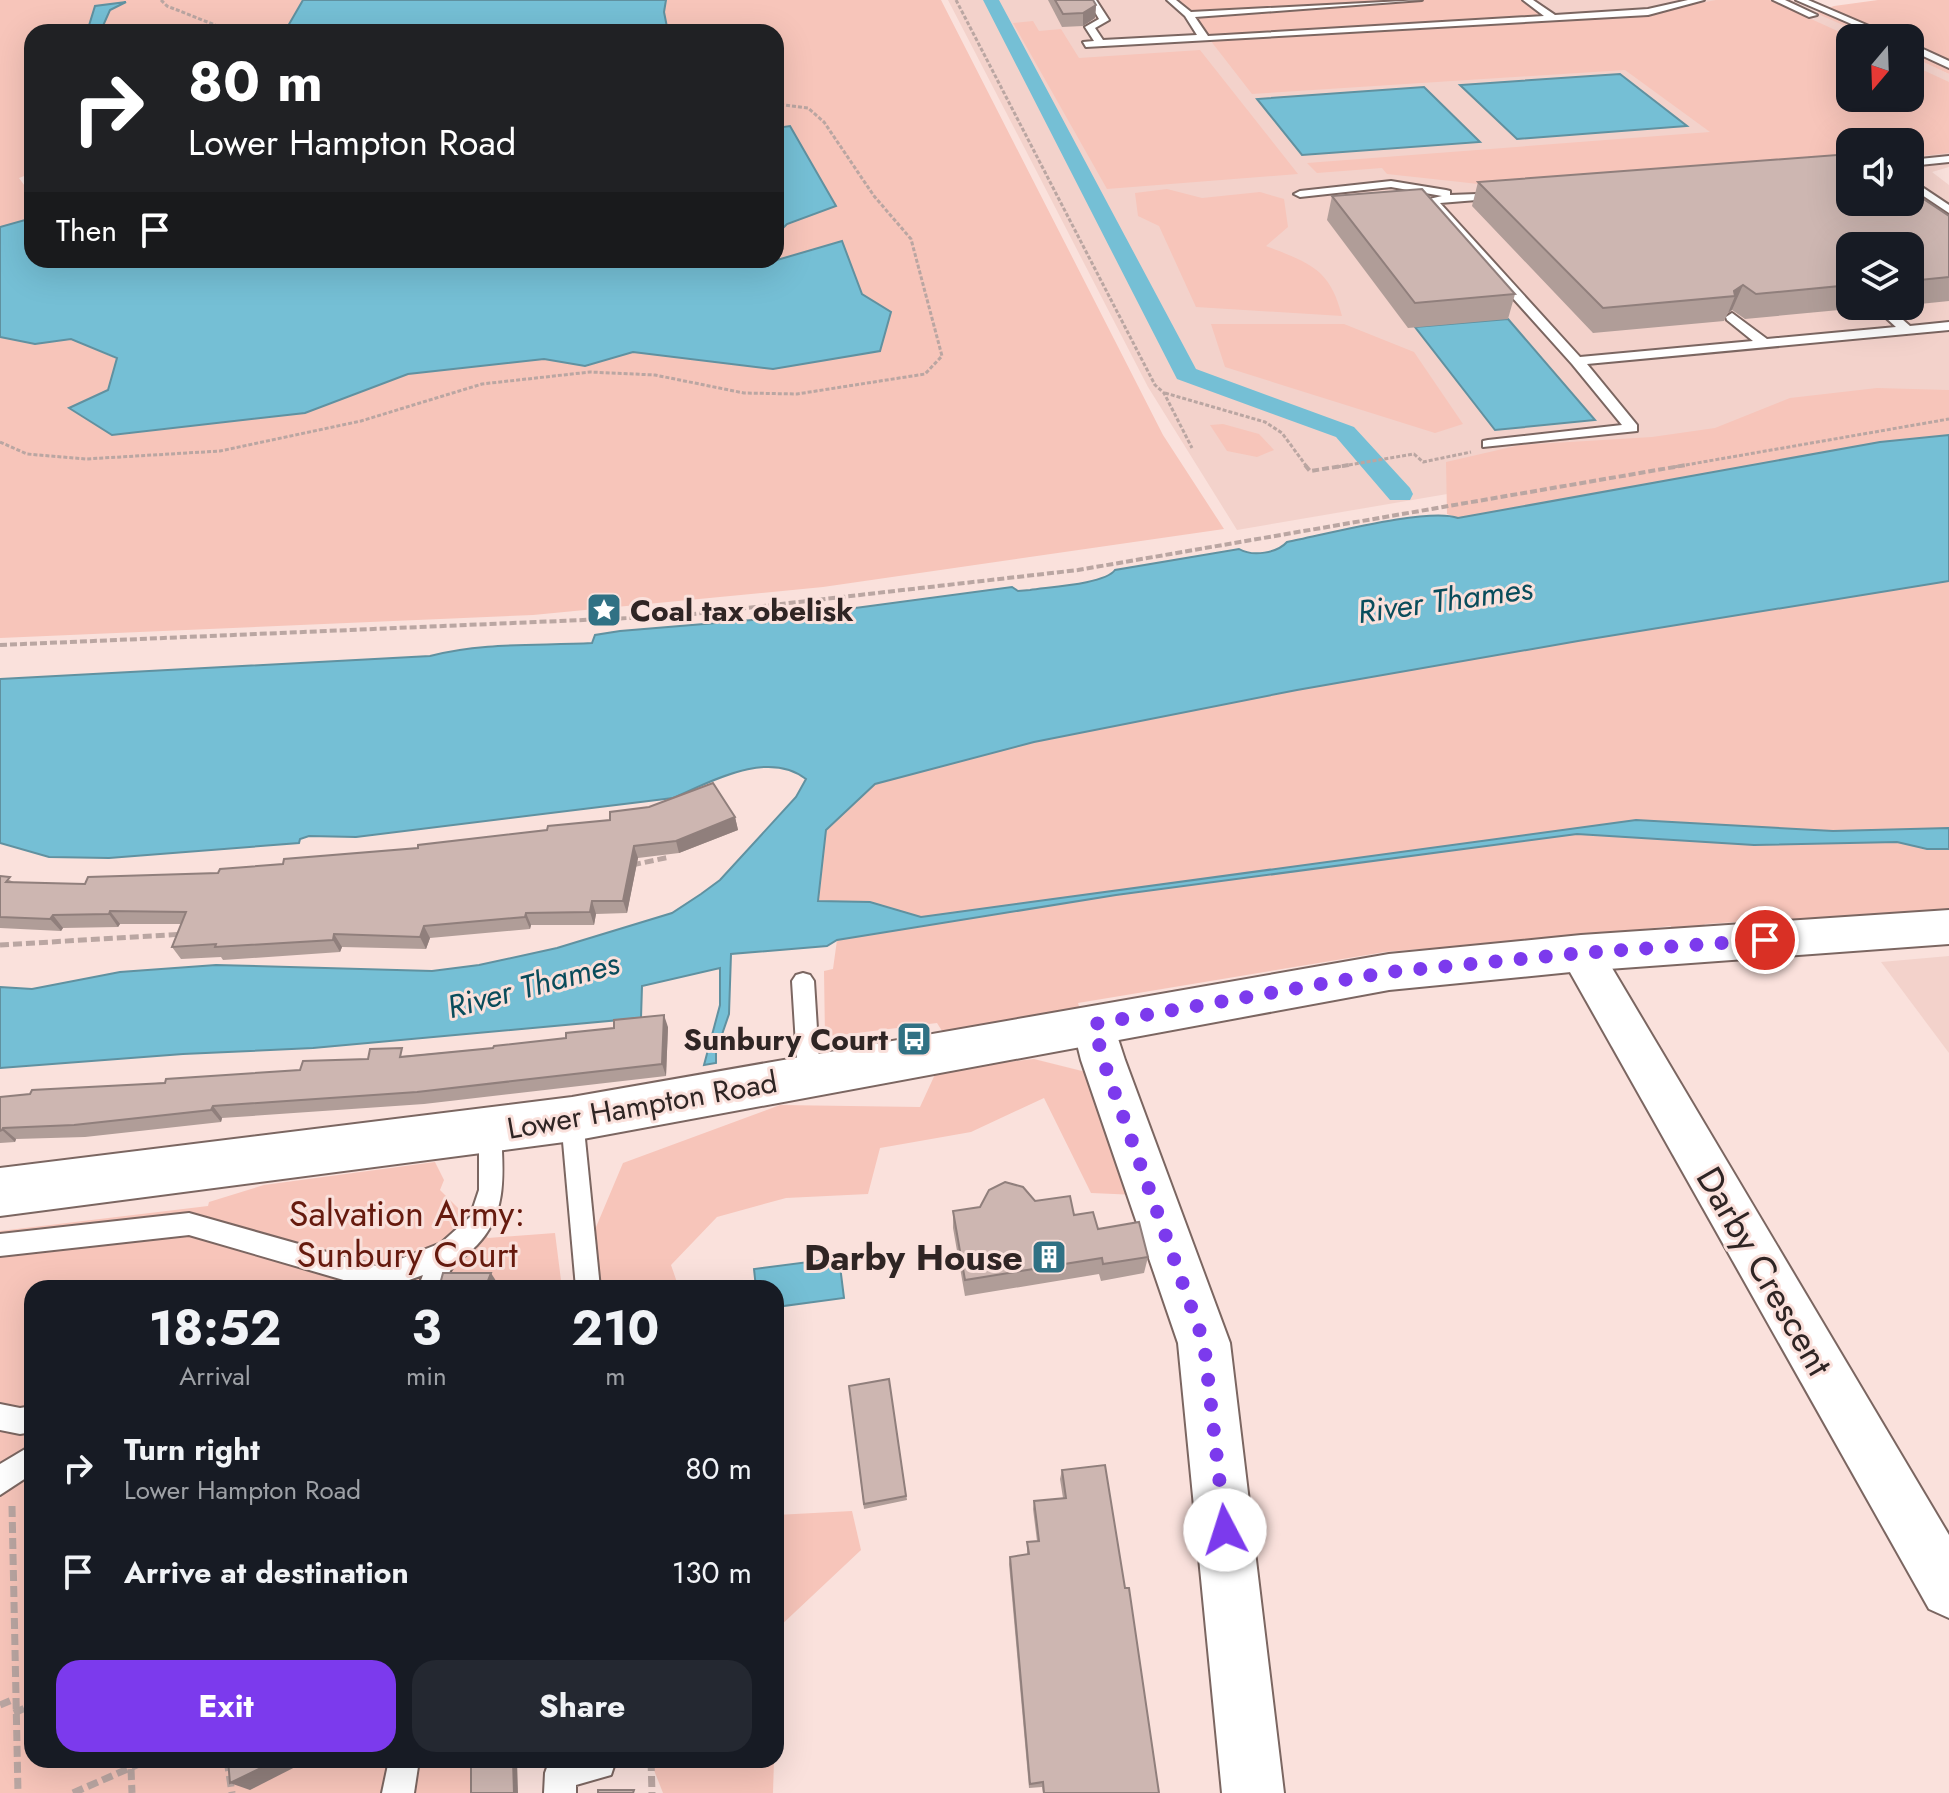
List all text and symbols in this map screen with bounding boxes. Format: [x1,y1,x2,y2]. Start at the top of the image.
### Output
north arrow [1836,24,1924,112]
map controls [1836,24,1924,320]
text: 80 m [188,41,323,122]
icon: right [56,56,160,160]
text: Lower Hampton Road [188,116,516,168]
button: sound [1836,128,1924,216]
icon: arrive [133,208,177,252]
text: Then [56,209,117,252]
button: layers [1836,232,1924,320]
water label: River Thames [1355,565,1536,635]
place label: Coal tax obelisk [630,589,854,632]
place icon: Coal tax obelisk [585,591,623,629]
pin [1731,906,1799,974]
icon: arrive [1743,918,1787,962]
water label: River Thames [442,940,624,1030]
place label: Sunbury Court [683,1018,888,1061]
bus stop icon: Sunbury Court [895,1020,933,1058]
street label: Lower Hampton Road [504,1060,780,1150]
street label: Darby Crescent [1684,1157,1846,1385]
park label: Salvation Army: Sunbury Court [289,1187,525,1280]
place label: Darby House [804,1231,1023,1283]
building icon: Darby House [1030,1238,1068,1276]
text: 18:52 [149,1294,281,1363]
text: 3 [411,1294,441,1363]
text: 210 [571,1294,659,1363]
text: Arrival [179,1357,251,1395]
text: min [406,1357,447,1395]
text: m [605,1357,625,1395]
text: Turn right [124,1428,260,1471]
icon: right [56,1446,100,1490]
text: 80 m [685,1447,752,1490]
text: Lower Hampton Road [124,1471,361,1509]
position arrow [1183,1488,1267,1572]
icon: arrive [56,1550,100,1594]
text: Arrive at destination [124,1551,409,1594]
text: 130 m [672,1551,752,1594]
button: Exit [56,1660,396,1752]
button: Share [412,1660,752,1752]

